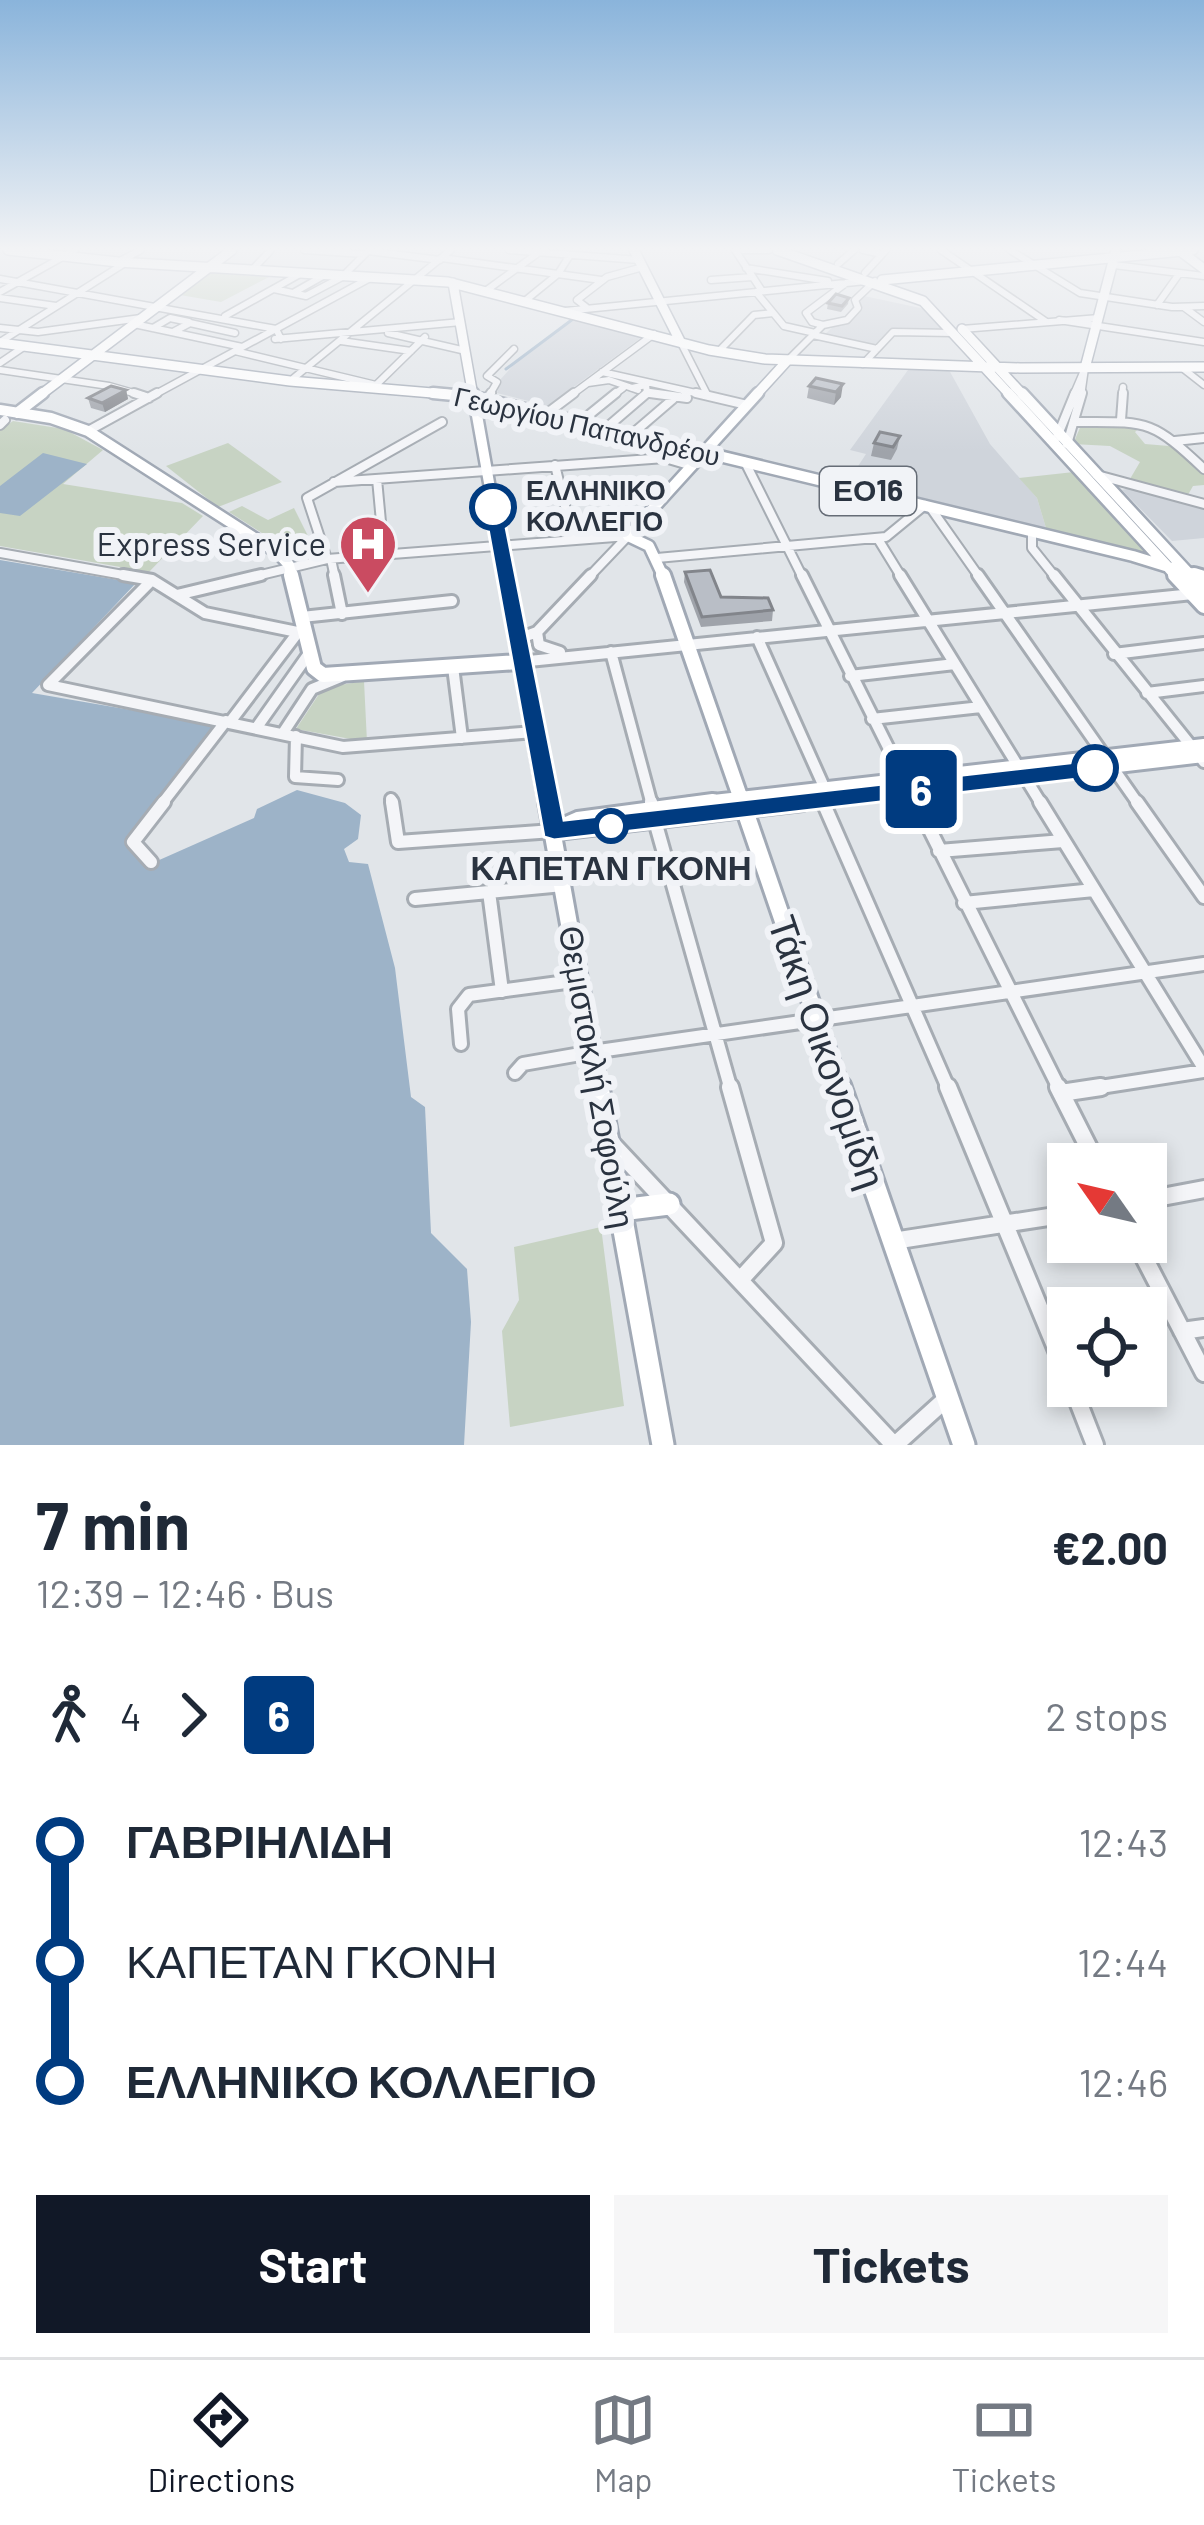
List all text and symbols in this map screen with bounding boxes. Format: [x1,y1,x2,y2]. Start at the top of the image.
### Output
street label: Γεωργίου Παπανδρέου [451,379,724,472]
road number: ΕΟ16 [820,467,916,515]
place label: ΕΛΛΗΝΙΚΟ ΚΟΛΛΕΓΙΟ [526,473,666,536]
marker: ΕΛΛΗΝΙΚΟ ΚΟΛΛΕΓΙΟ [471,485,515,529]
hospital icon: Express Service [337,513,399,595]
place label: Express Service [97,523,326,563]
unlabelled marker [1073,746,1117,790]
line badge: 6 [882,750,960,828]
text: 6 [910,764,932,814]
marker: ΚΑΠΕΤΑΝ ΓΚΟΝΗ [595,810,627,842]
place label: ΚΑΠΕΤΑΝ ΓΚΟΝΗ [471,847,751,887]
street label: Τάκη Οικονομίδη [760,909,897,1194]
street label: Θεμιστοκλή Σοφούλη [552,922,644,1231]
north arrow [1047,1143,1167,1263]
map controls [1047,1143,1167,1407]
button: locate [1047,1287,1167,1407]
text: 7 min [36,1484,190,1563]
text: €2.00 [1052,1520,1168,1574]
text: 12:39 – 12:46 · Bus [36,1569,334,1616]
icon: walk [36,1682,102,1748]
icon: forward [160,1682,226,1748]
text: 6 [268,1690,290,1740]
text: 4 [120,1692,142,1739]
text: 2 stops [1045,1692,1168,1739]
text: ΓΑΒΡΙΗΛΙΔΗ [126,1813,393,1867]
text: 12:43 [1079,1818,1168,1865]
text: ΚΑΠΕΤΑΝ ΓΚΟΝΗ [126,1933,498,1987]
text: 12:44 [1077,1938,1168,1985]
text: ΕΛΛΗΝΙΚΟ ΚΟΛΛΕΓΙΟ [126,2053,597,2107]
text: 12:46 [1079,2058,1168,2105]
button: Start [36,2195,590,2333]
button: Tickets [614,2195,1168,2333]
tab: Directions [148,2387,295,2499]
tab: Map [590,2387,656,2499]
tab: Tickets [951,2387,1056,2499]

